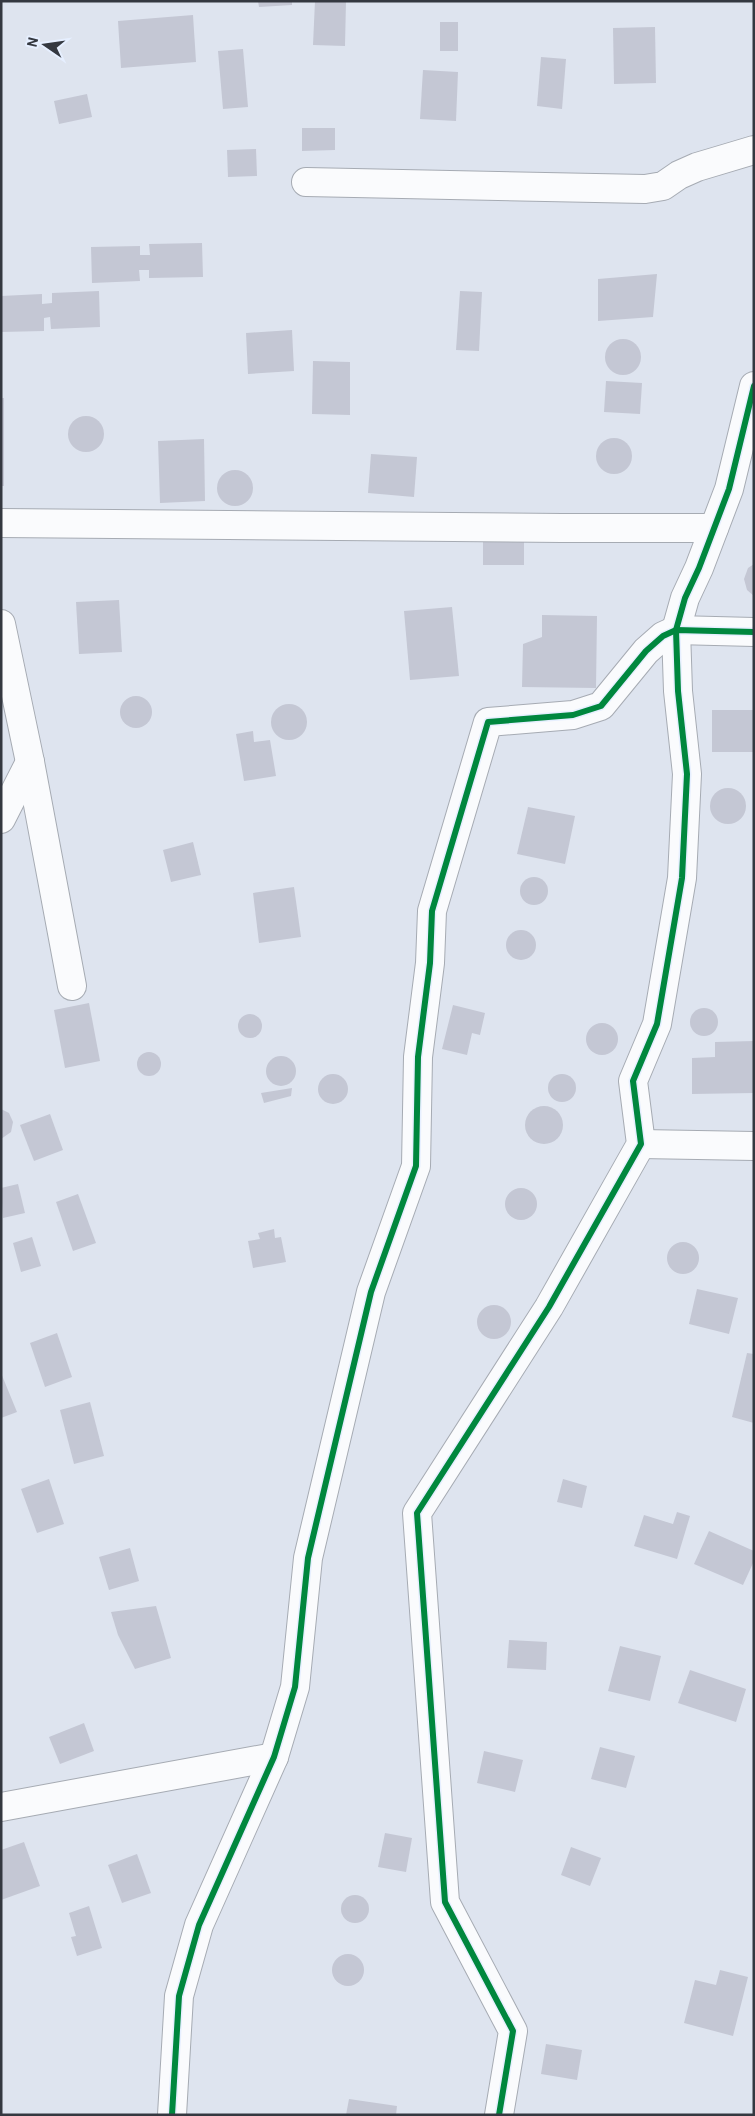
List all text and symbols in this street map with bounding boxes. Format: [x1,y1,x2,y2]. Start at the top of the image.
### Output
north arrow [20,20,70,70]
text: N [23,36,41,48]

